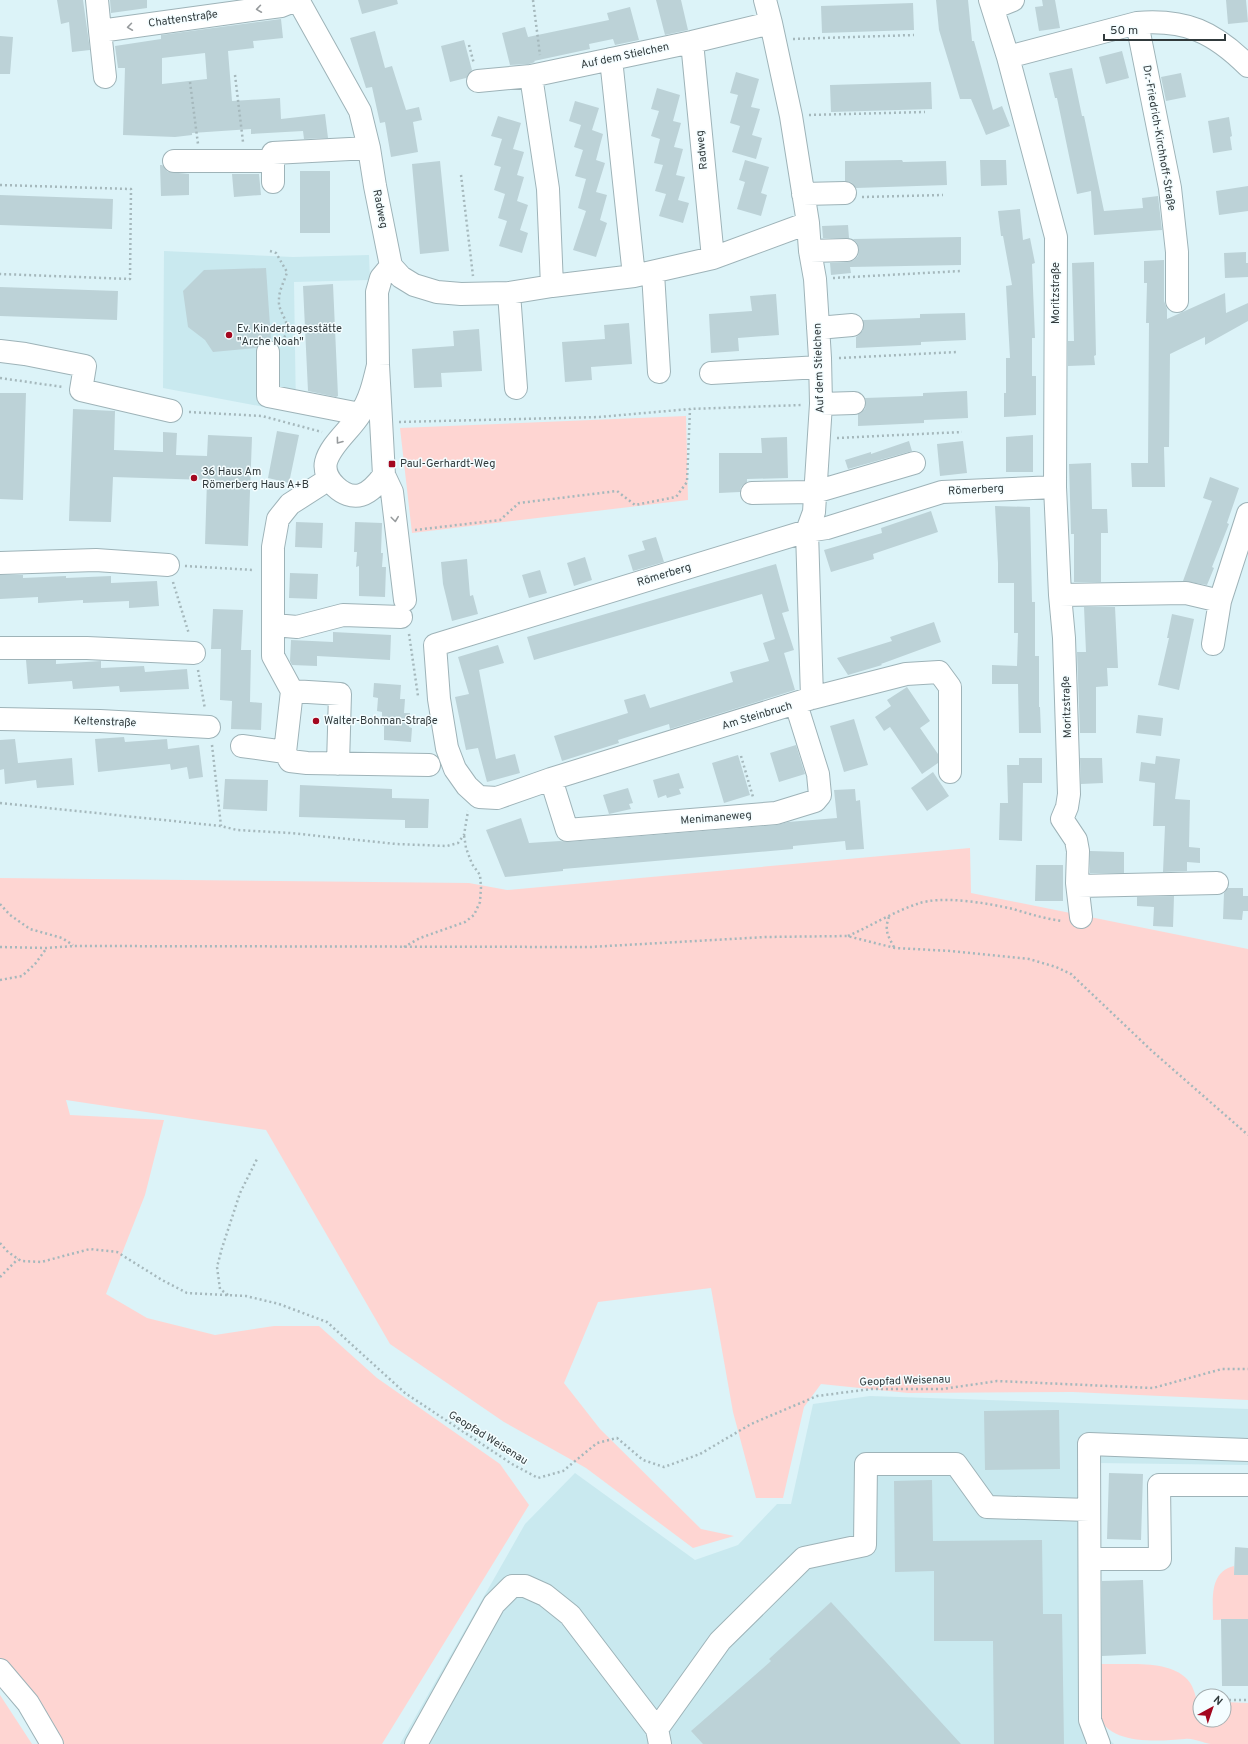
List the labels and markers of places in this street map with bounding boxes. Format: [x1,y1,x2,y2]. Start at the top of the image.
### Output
place label: Ev. Kindertagesstätte "Arche Noah" [237,322,342,349]
marker: Ev. Kindertagesstätte "Arche Noah" [224,330,234,340]
place label: Paul-Gerhardt-Weg [400,457,495,471]
marker: Paul-Gerhardt-Weg [387,459,397,469]
place label: 36 Haus Am Römerberg Haus A+B [202,465,309,492]
marker: 36 Haus Am Römerberg Haus A+B [189,473,199,483]
place label: Walter-Bohman-Straße [324,714,438,728]
marker: Walter-Bohman-Straße [311,716,321,726]

